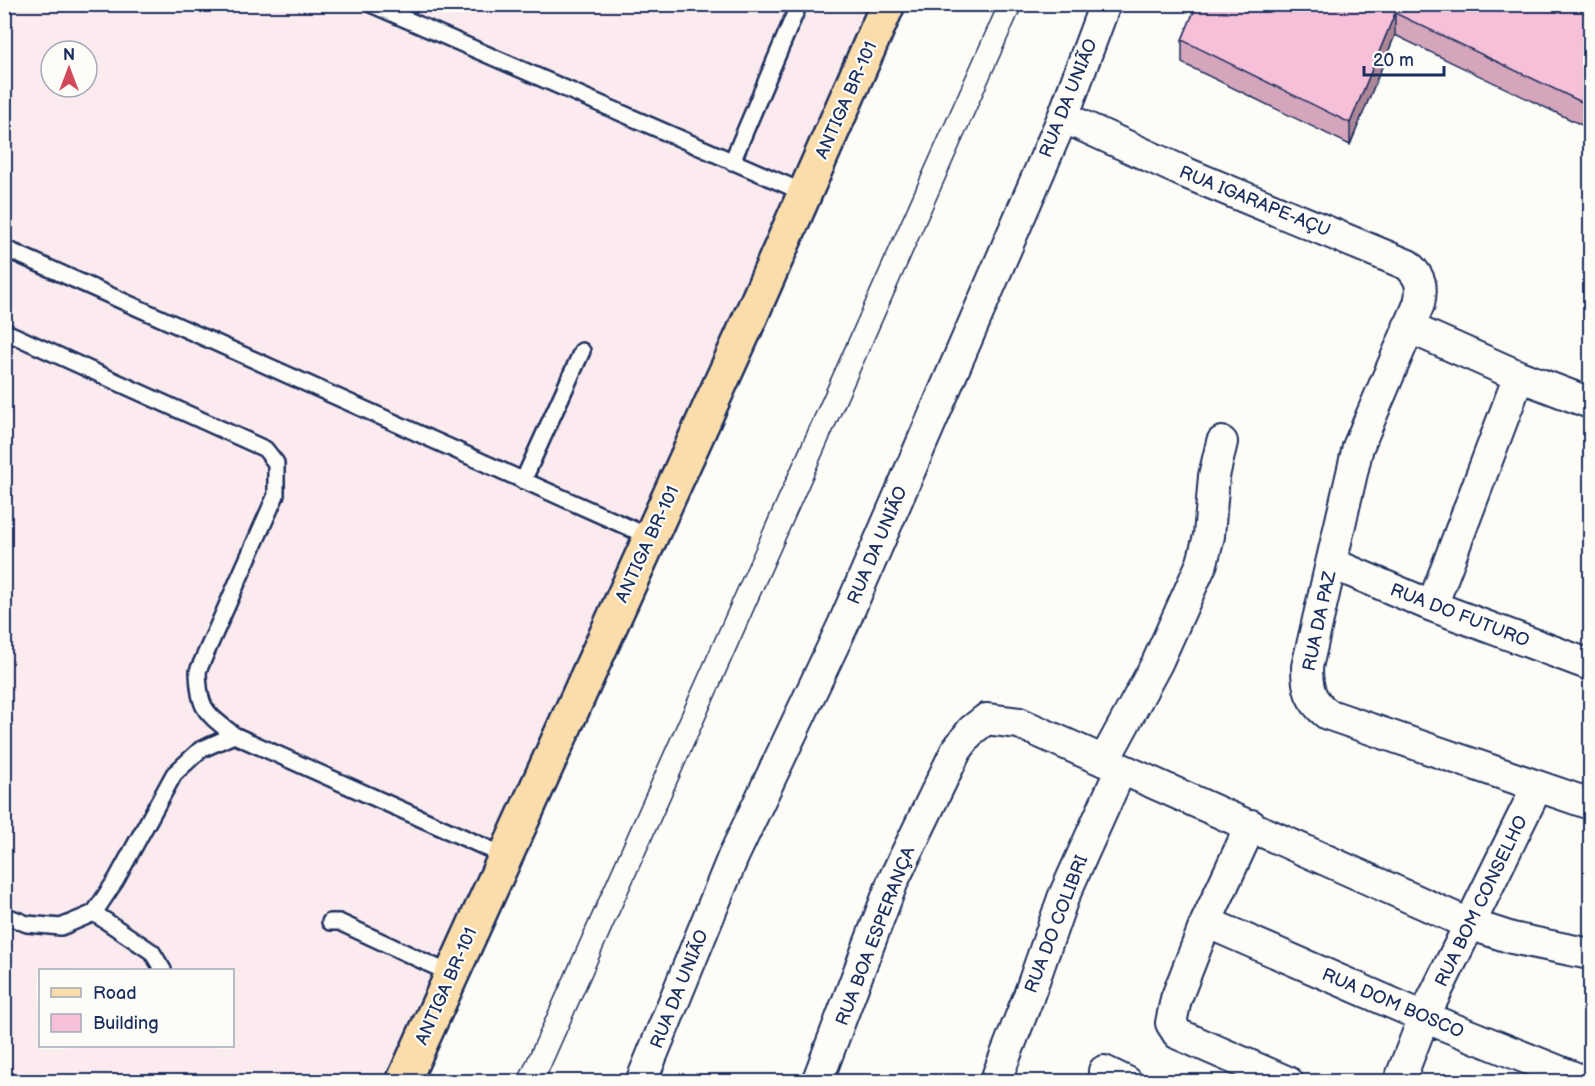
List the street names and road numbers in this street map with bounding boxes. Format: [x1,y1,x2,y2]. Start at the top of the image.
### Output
street label: RUA DA UNIÃO [1034,35,1102,161]
street label: ANTIGA BR-101 [811,38,882,162]
street label: RUA IGARAPE-AÇU [1176,162,1333,241]
street label: ANTIGA BR-101 [611,483,684,606]
street label: RUA DA UNIÃO [842,483,912,607]
street label: RUA DA PAZ [1299,569,1340,673]
street label: RUA DO FUTURO [1387,579,1532,652]
street label: RUA BOM CONSELHO [1431,812,1532,990]
street label: RUA BOA ESPERANÇA [832,844,919,1029]
street label: RUA DO COLIBRI [1020,852,1092,996]
street label: ANTIGA BR-101 [411,924,482,1048]
street label: RUA DA UNIÃO [645,926,713,1052]
street label: RUA DOM BOSCO [1319,964,1467,1043]

